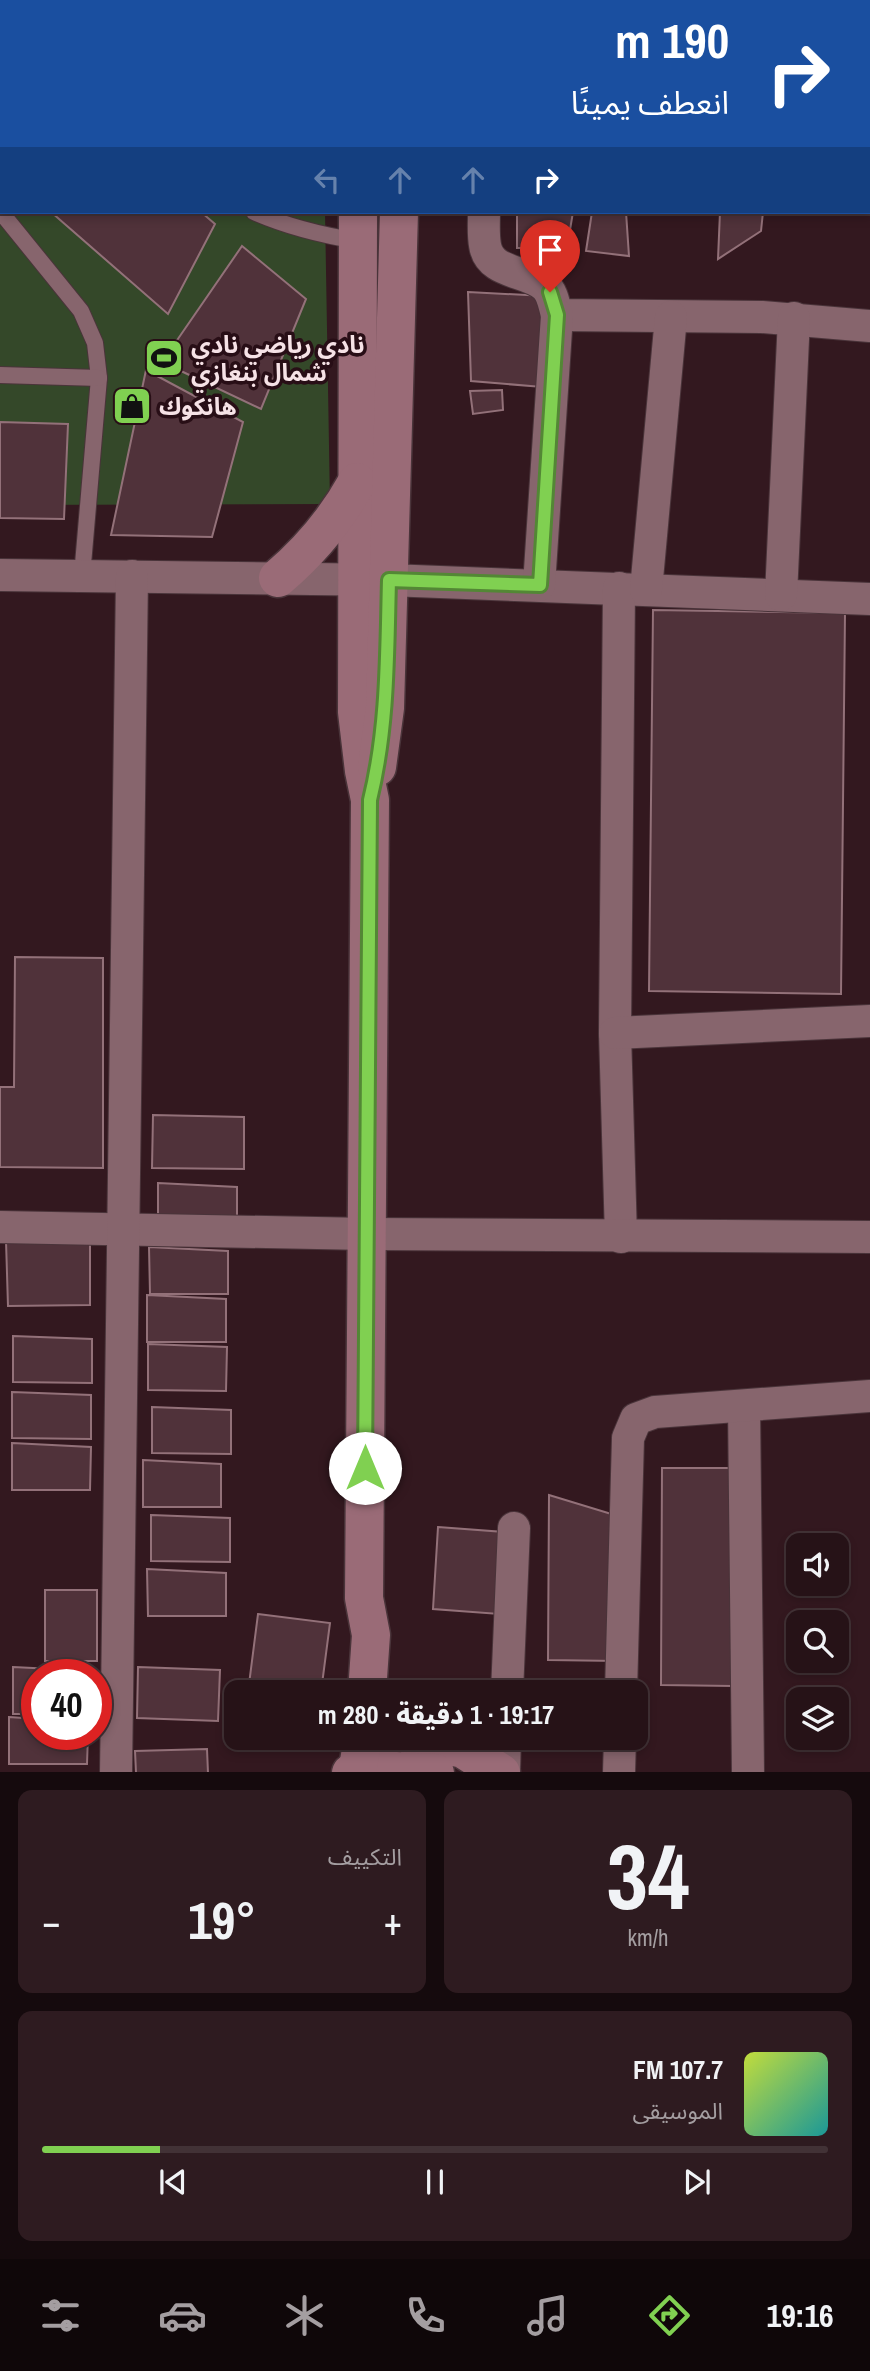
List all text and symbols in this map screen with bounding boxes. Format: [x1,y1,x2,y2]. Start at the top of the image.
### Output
text: 190 m [615,7,729,73]
icon: right [753,28,844,119]
text: انعطف يمينًا [571,81,729,124]
icon: left [308,161,346,199]
icon: ahead [381,161,419,199]
icon: ahead [454,161,492,199]
icon: right [527,161,565,199]
pin [520,220,580,292]
icon: arrive [531,231,569,269]
place label: نادي رياضي نادي شمال بنغازي [191,328,365,393]
sports icon: نادي رياضي نادي شمال بنغازي [143,337,185,379]
shop icon: هانكوك [111,385,153,427]
place label: هانكوك [159,390,237,422]
position arrow [328,1431,402,1505]
map controls [786,1533,849,1750]
button: sound [786,1533,849,1596]
button: search [786,1610,849,1673]
speed limit sign: 40 [21,1659,112,1750]
button: layers [786,1687,849,1750]
text: 19:17 · 1 دقيقة · 280 m [318,1697,554,1732]
text: 34 [607,1815,690,1937]
text: التكييف [328,1841,402,1872]
text: 19° [188,1885,256,1955]
text: − [42,1896,60,1947]
text: + [384,1896,402,1947]
text: km/h [628,1922,668,1953]
text: 107.7 FM [633,2052,723,2087]
text: الموسيقى [632,2095,723,2126]
icon: previous [154,2163,192,2201]
icon: pause [416,2163,454,2201]
icon: next [678,2163,716,2201]
icon: filters [36,2291,85,2340]
icon: car [158,2291,207,2340]
icon: climate [280,2291,329,2340]
icon: phone [401,2291,450,2340]
icon: music [523,2291,572,2340]
icon: directions [645,2291,694,2340]
text: 19:16 [767,2294,834,2337]

